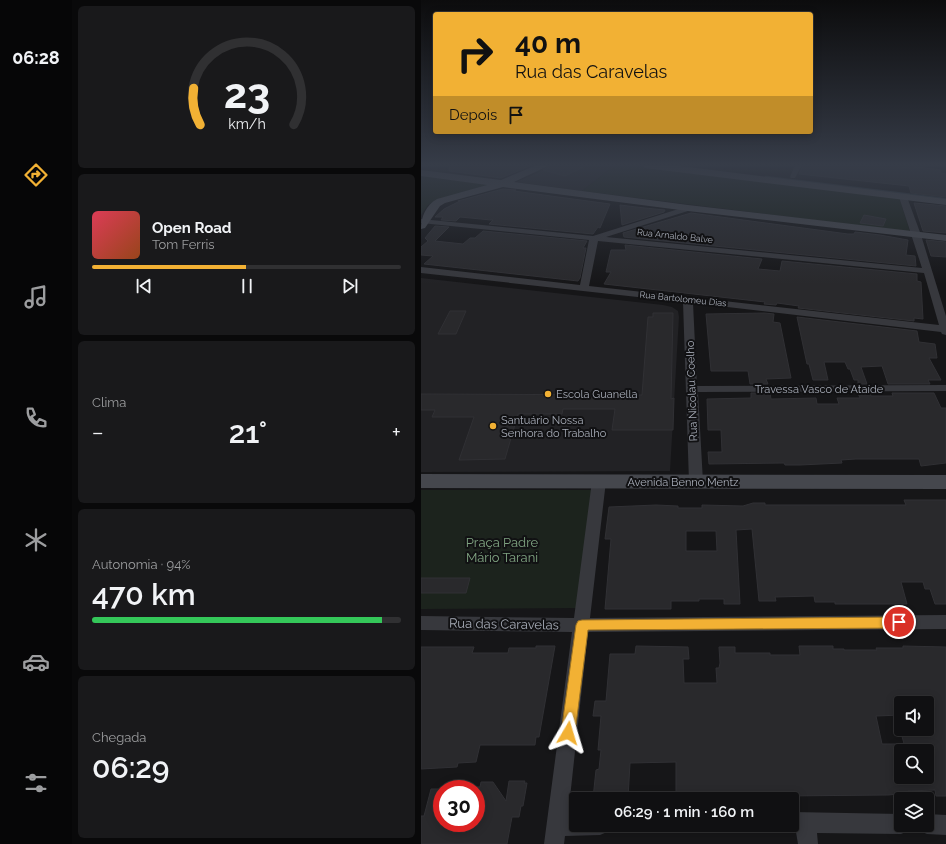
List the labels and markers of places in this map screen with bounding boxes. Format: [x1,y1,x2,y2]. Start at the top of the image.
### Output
place label: Escola Guanella [556,388,638,401]
marker: Escola Guanella [543,389,553,399]
place label: Santuário Nossa Senhora do Trabalho [501,414,607,440]
marker: Santuário Nossa Senhora do Trabalho [488,421,498,431]
pin [882,605,916,639]

